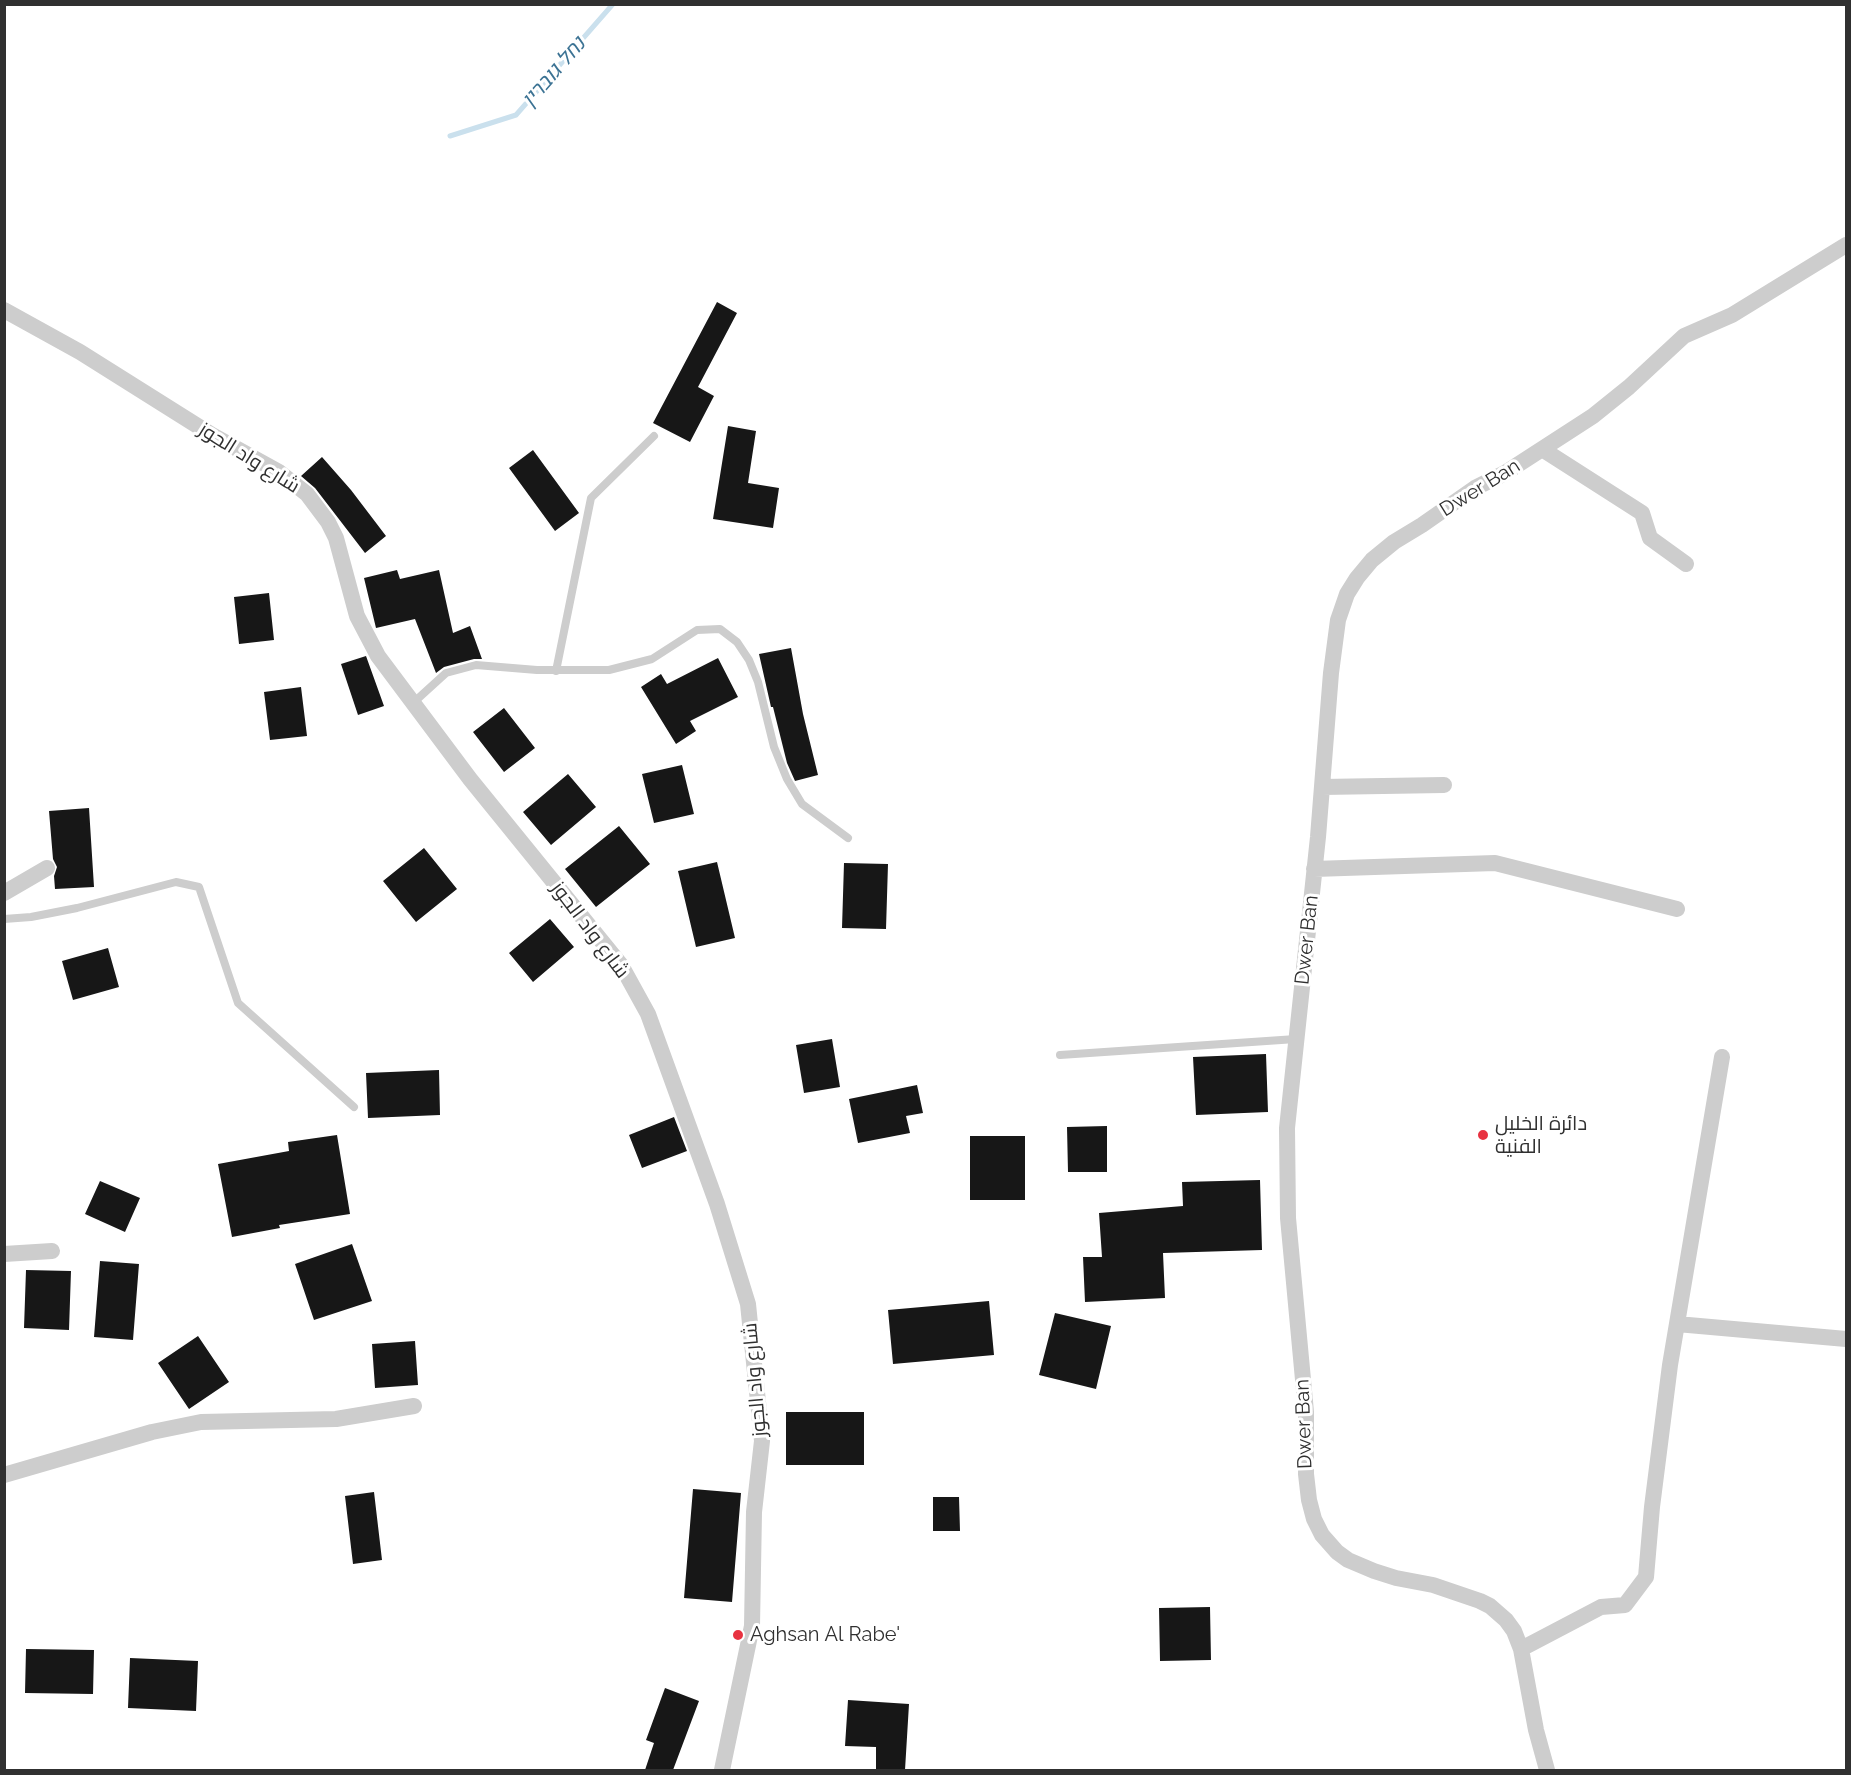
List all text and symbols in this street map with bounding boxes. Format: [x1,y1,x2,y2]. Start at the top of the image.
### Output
water label: נחל גוברין [517,32,591,112]
street label: شارع واد الجوز [194,417,304,499]
street label: Dwer Ban [1436,454,1524,522]
street label: شارع واد الجوز [546,877,634,983]
street label: Dwer Ban [1290,894,1324,986]
place label: دائرة الخليل الفنية [1495,1112,1587,1159]
marker: دائرة الخليل الفنية [1476,1128,1490,1142]
street label: شارع واد الجوز [738,1322,772,1438]
street label: Dwer Ban [1290,1379,1318,1469]
place label: Aghsan Al Rabe' [750,1623,900,1647]
marker: Aghsan Al Rabe' [731,1628,745,1642]

